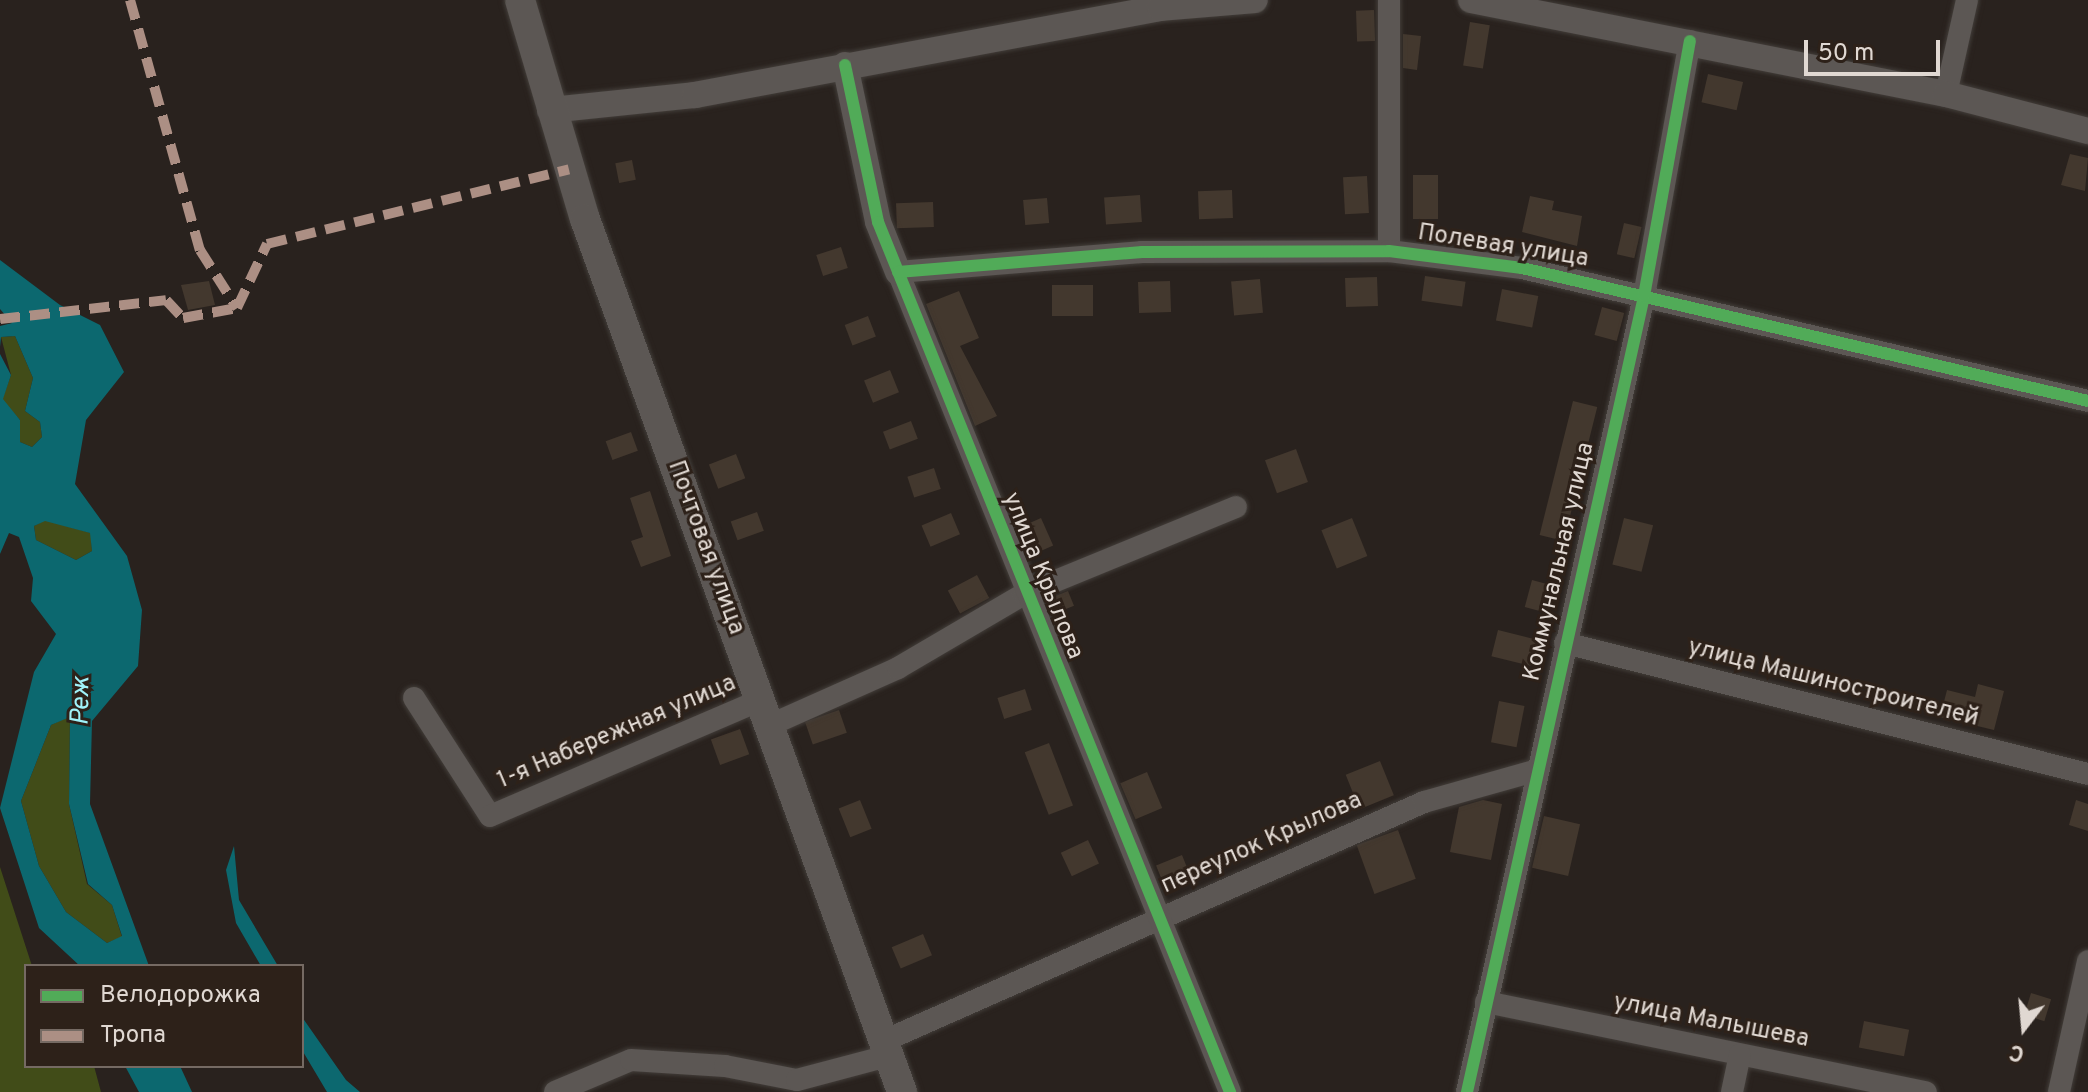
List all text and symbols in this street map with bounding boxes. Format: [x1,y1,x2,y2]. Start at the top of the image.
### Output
scale bar [1808,24,1944,74]
text: 50 m [1818,39,1874,69]
street label: Полевая улица [1416,219,1590,275]
street label: Коммунальная улица [1519,440,1601,684]
street label: Почтовая улица [660,457,750,639]
street label: улица Крылова [995,488,1089,664]
street label: улица Машиностроителей [1685,634,1981,734]
street label: 1-я Набережная улица [493,670,741,796]
water label: Реж [66,676,98,726]
street label: переулок Крылова [1157,787,1367,901]
legend [24,964,304,1068]
text: Велодорожка [100,981,261,1011]
north arrow [1984,988,2064,1068]
street label: улица Малышева [1611,989,1811,1055]
text: Тропа [100,1021,166,1051]
text: С [2007,1037,2028,1066]

